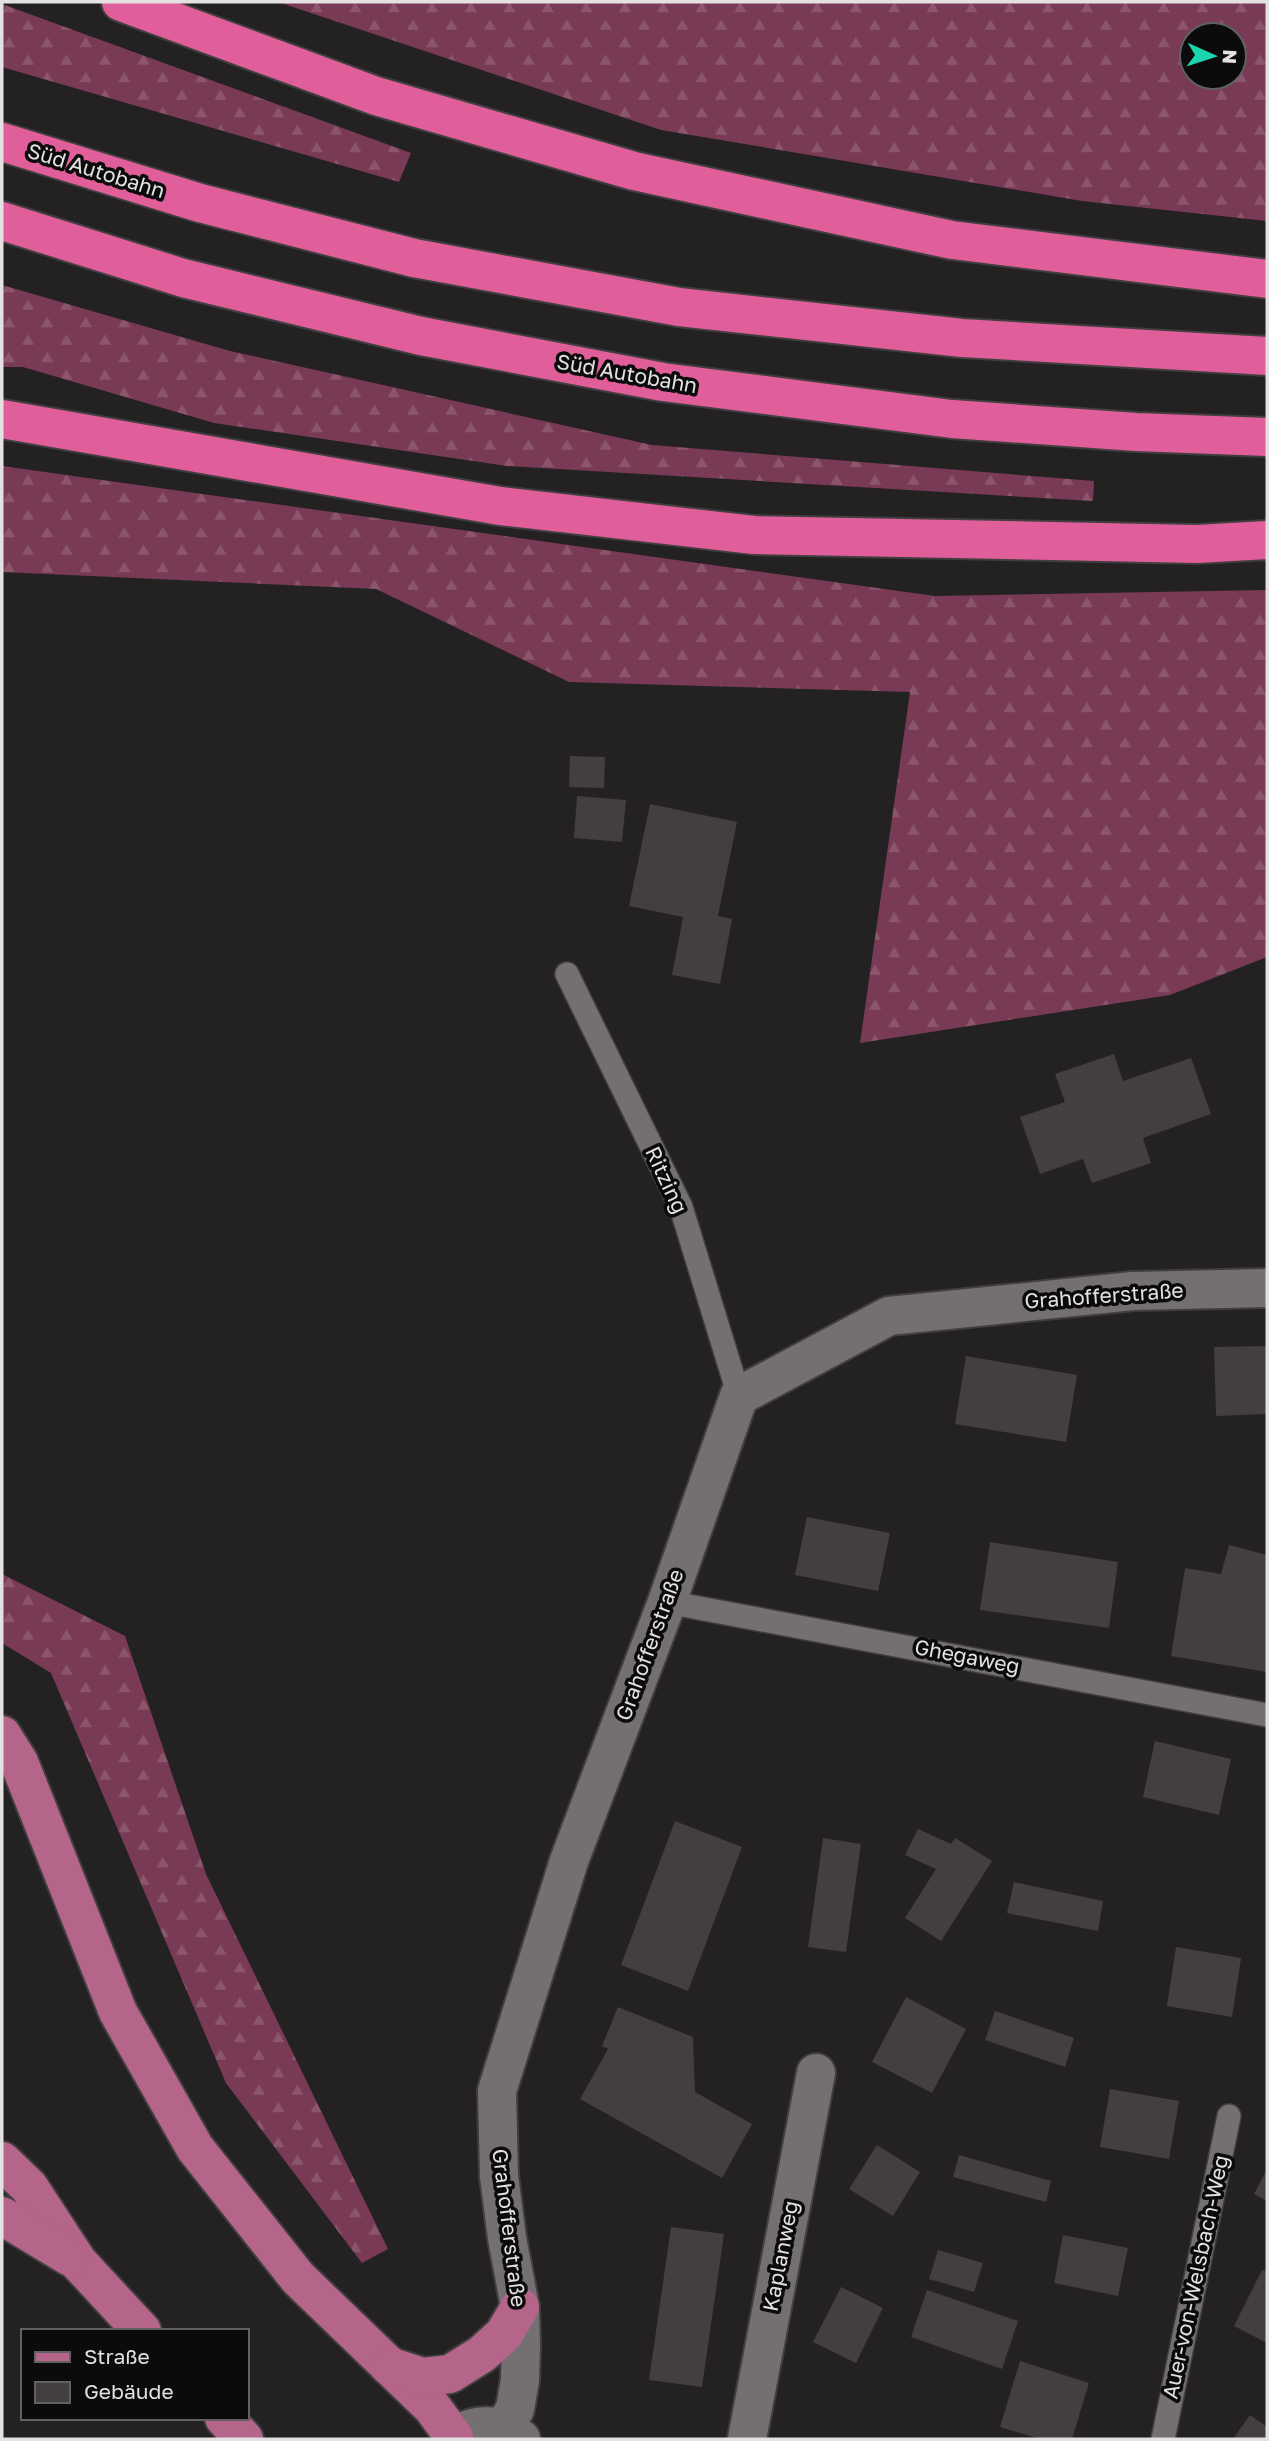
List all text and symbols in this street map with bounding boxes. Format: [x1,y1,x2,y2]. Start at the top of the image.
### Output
north arrow [1178,21,1248,91]
text: N [1219,49,1242,65]
street label: Süd Autobahn [24,137,168,203]
street label: Süd Autobahn [555,348,699,398]
street label: Ritzing [640,1142,694,1217]
street label: Grahofferstraße [1024,1276,1184,1314]
street label: Grahofferstraße [610,1565,689,1724]
street label: Ghegaweg [912,1633,1022,1679]
street label: Grahofferstraße [487,2147,533,2309]
street label: Auer-von-Welsbach-Weg [1156,2152,1234,2401]
street label: Kaplanweg [757,2198,803,2313]
legend [21,2329,248,2420]
text: Straße [84,2343,150,2369]
text: Gebäude [84,2378,174,2404]

